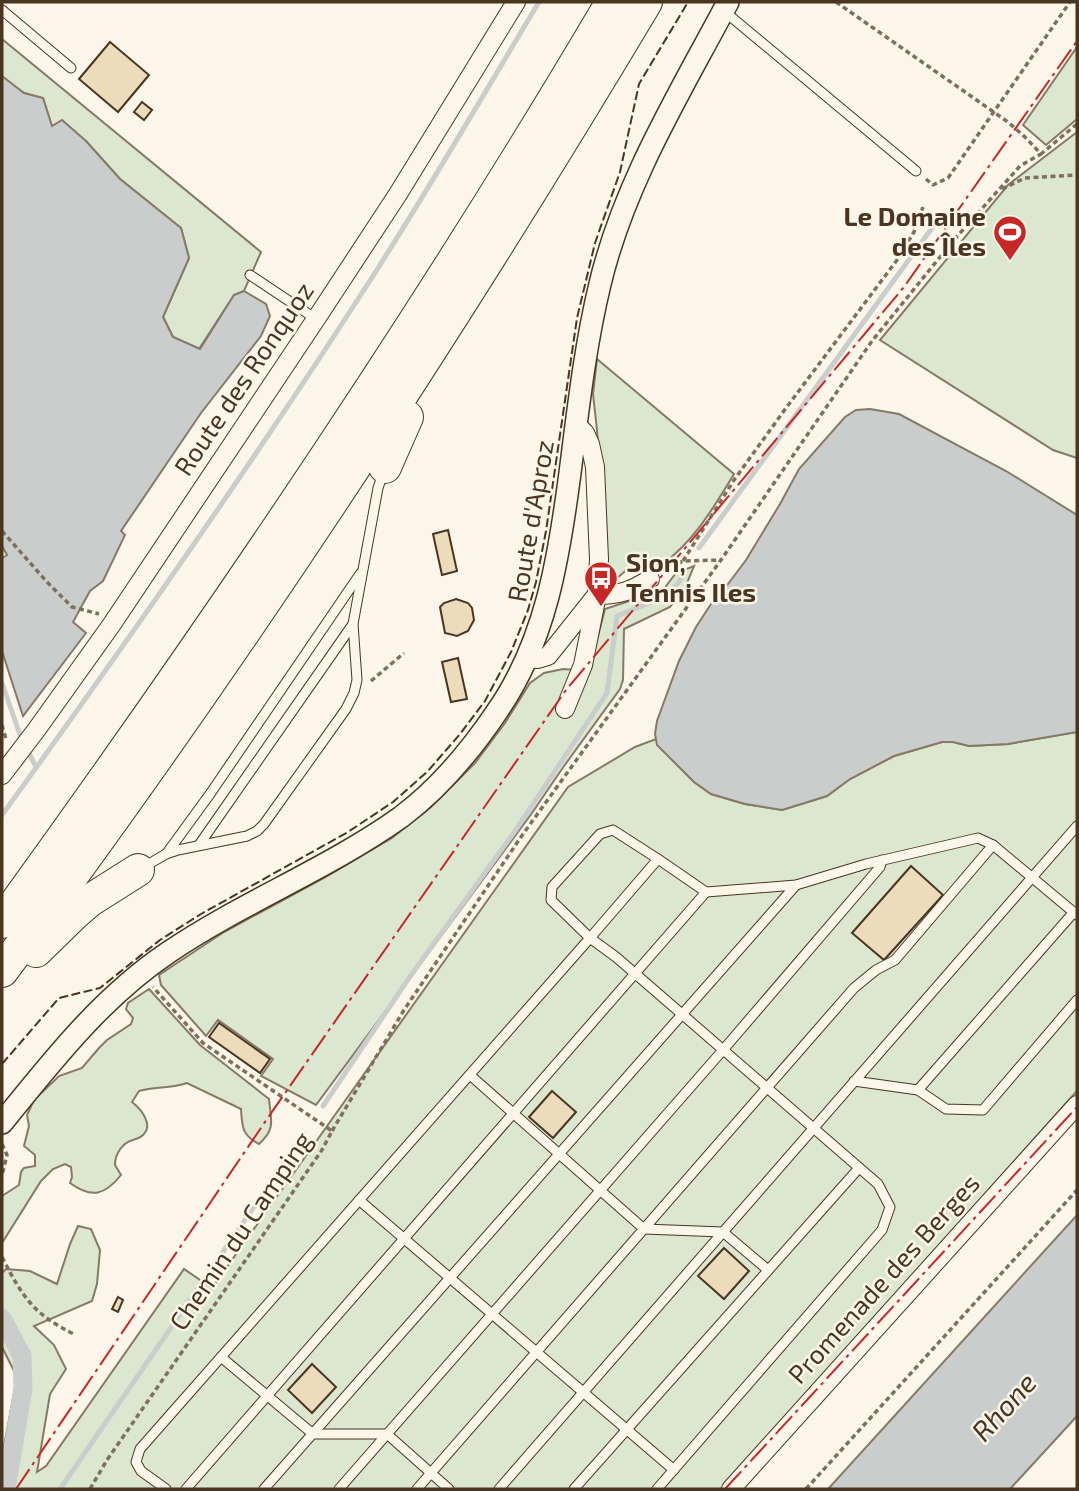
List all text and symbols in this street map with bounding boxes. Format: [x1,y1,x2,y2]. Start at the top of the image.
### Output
place label: Le Domaine des Îles [844,200,986,261]
sports icon: Le Domaine des Îles [991,213,1029,262]
street label: Route des Ronquoz [167,276,319,481]
street label: Route d'Aproz [500,437,559,604]
place label: Sion, Tennis Iles [626,546,756,607]
bus stop icon: Sion, Tennis Iles [582,559,620,608]
street label: Chemin du Camping [162,1125,318,1335]
street label: Promenade des Berges [781,1167,985,1389]
water label: Rhone [964,1365,1043,1448]

